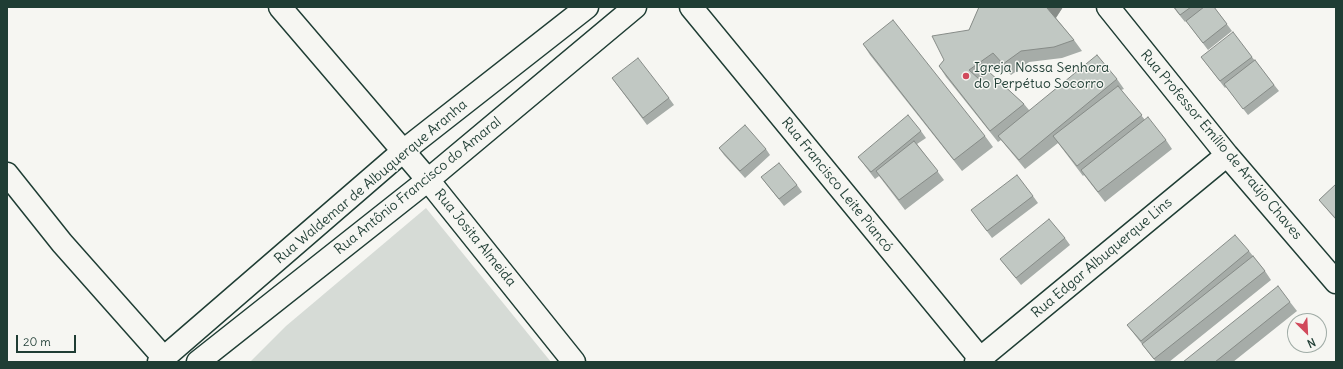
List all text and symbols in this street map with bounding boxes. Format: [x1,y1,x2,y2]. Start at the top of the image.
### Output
street label: Rua Professor Emílio de Araújo Chaves [1137,47,1305,243]
place label: Igreja Nossa Senhora do Perpétuo Socorro [974,60,1109,92]
marker: Igreja Nossa Senhora do Perpétuo Socorro [961,71,971,81]
street label: Rua Waldemar de Albuquerque Aranha [271,96,471,268]
street label: Rua Antônio Francisco do Amaral [331,114,505,258]
street label: Rua Francisco Leite Piancó [778,114,896,256]
street label: Rua Josita Almeida [431,186,519,290]
street label: Rua Edgar Albuquerque Lins [1028,194,1176,322]
north arrow [1287,313,1327,353]
scale bar [18,327,78,353]
text: 20 m [23,334,51,349]
text: N [1305,335,1318,351]

